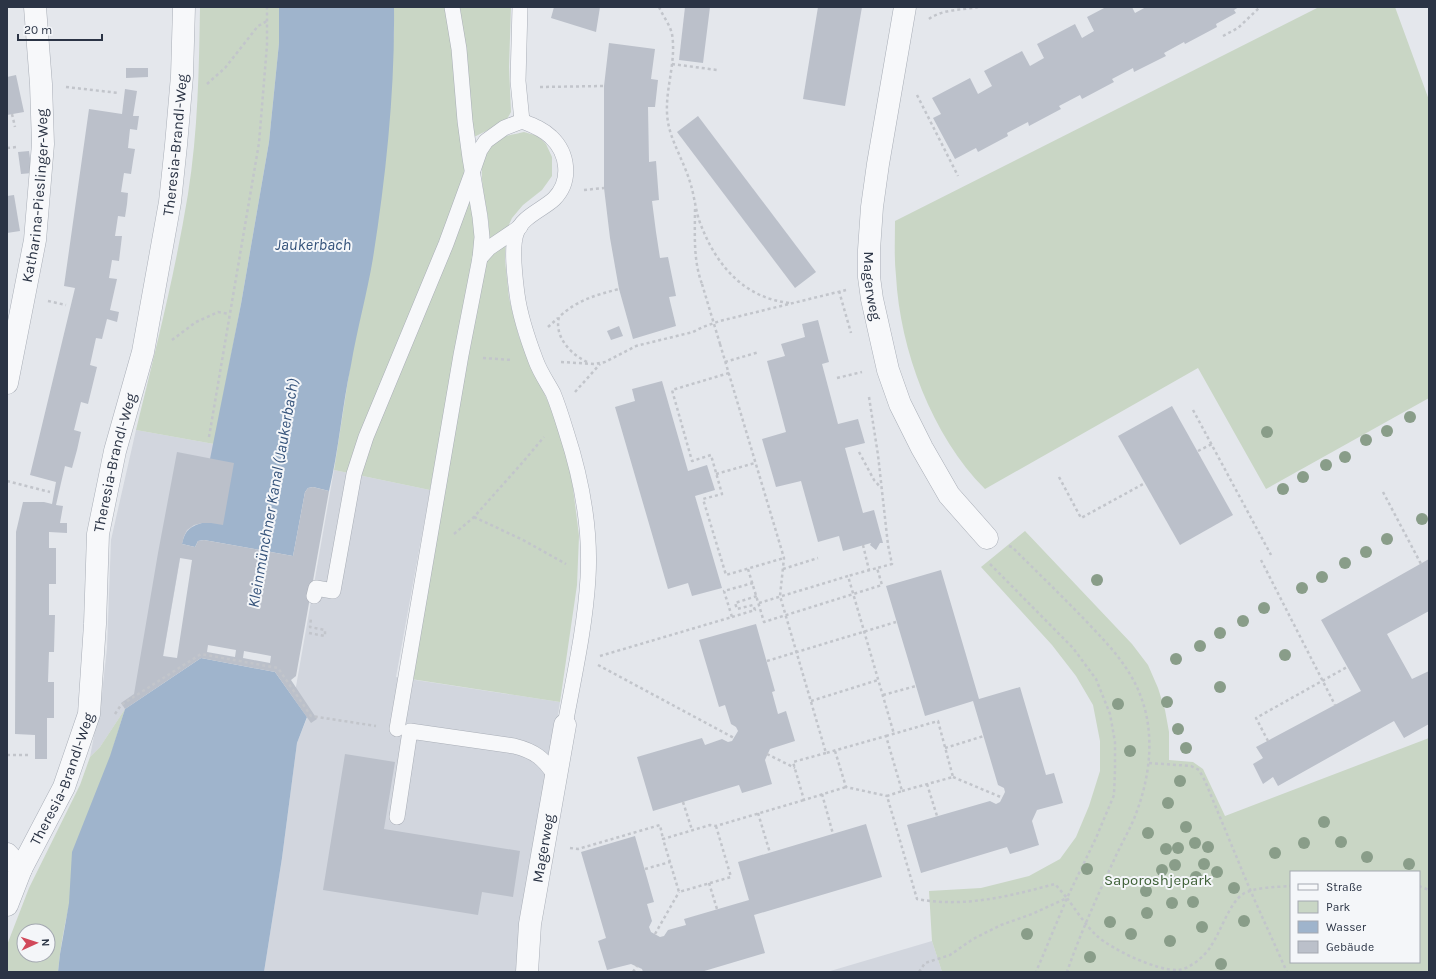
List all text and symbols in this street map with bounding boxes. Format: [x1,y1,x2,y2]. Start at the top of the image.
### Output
scale bar [18,16,102,42]
text: 20 m [24,23,52,37]
street label: Theresia-Brandl-Weg [159,73,191,217]
street label: Katharina-Pieslinger-Weg [18,108,52,284]
water label: Jaukerbach [275,235,351,254]
street label: Magerweg [860,251,886,323]
water label: Kleinmünchner Kanal (Jaukerbach) [243,377,303,609]
street label: Theresia-Brandl-Weg [90,390,140,534]
street label: Theresia-Brandl-Weg [26,710,98,848]
street label: Magerweg [528,812,558,884]
park label: Saporoshjepark [1104,871,1212,889]
legend [1290,871,1420,963]
text: Straße [1326,880,1362,894]
text: Park [1326,900,1351,914]
text: Wasser [1326,920,1367,934]
north arrow [16,923,56,963]
text: N [39,938,52,947]
text: Gebäude [1326,940,1374,954]

